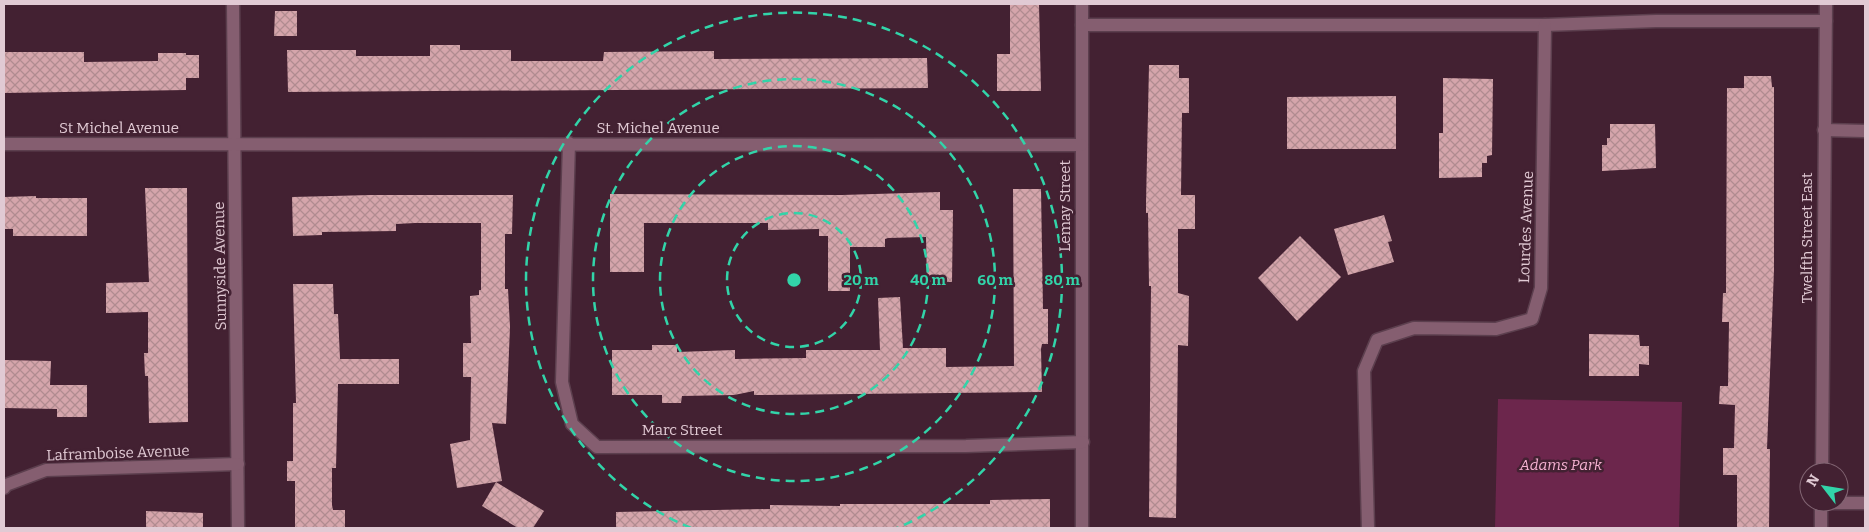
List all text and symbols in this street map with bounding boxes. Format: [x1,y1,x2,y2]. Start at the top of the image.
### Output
street label: St Michel Avenue [59,119,179,137]
street label: St. Michel Avenue [596,119,720,137]
street label: Lemay Street [1056,160,1074,252]
street label: Lourdes Avenue [1515,171,1537,283]
street label: Twelfth Street East [1798,172,1816,303]
street label: Sunnyside Avenue [210,202,230,330]
centre of rings [785,271,803,289]
text: 20 m [844,271,879,289]
text: 40 m [910,271,947,289]
text: 60 m [977,271,1013,289]
text: 80 m [1044,271,1080,289]
street label: Marc Street [642,421,723,439]
street label: Laframboise Avenue [46,442,190,464]
park label: Adams Park [1519,456,1603,474]
north arrow [1799,462,1849,512]
text: N [1803,471,1823,490]

